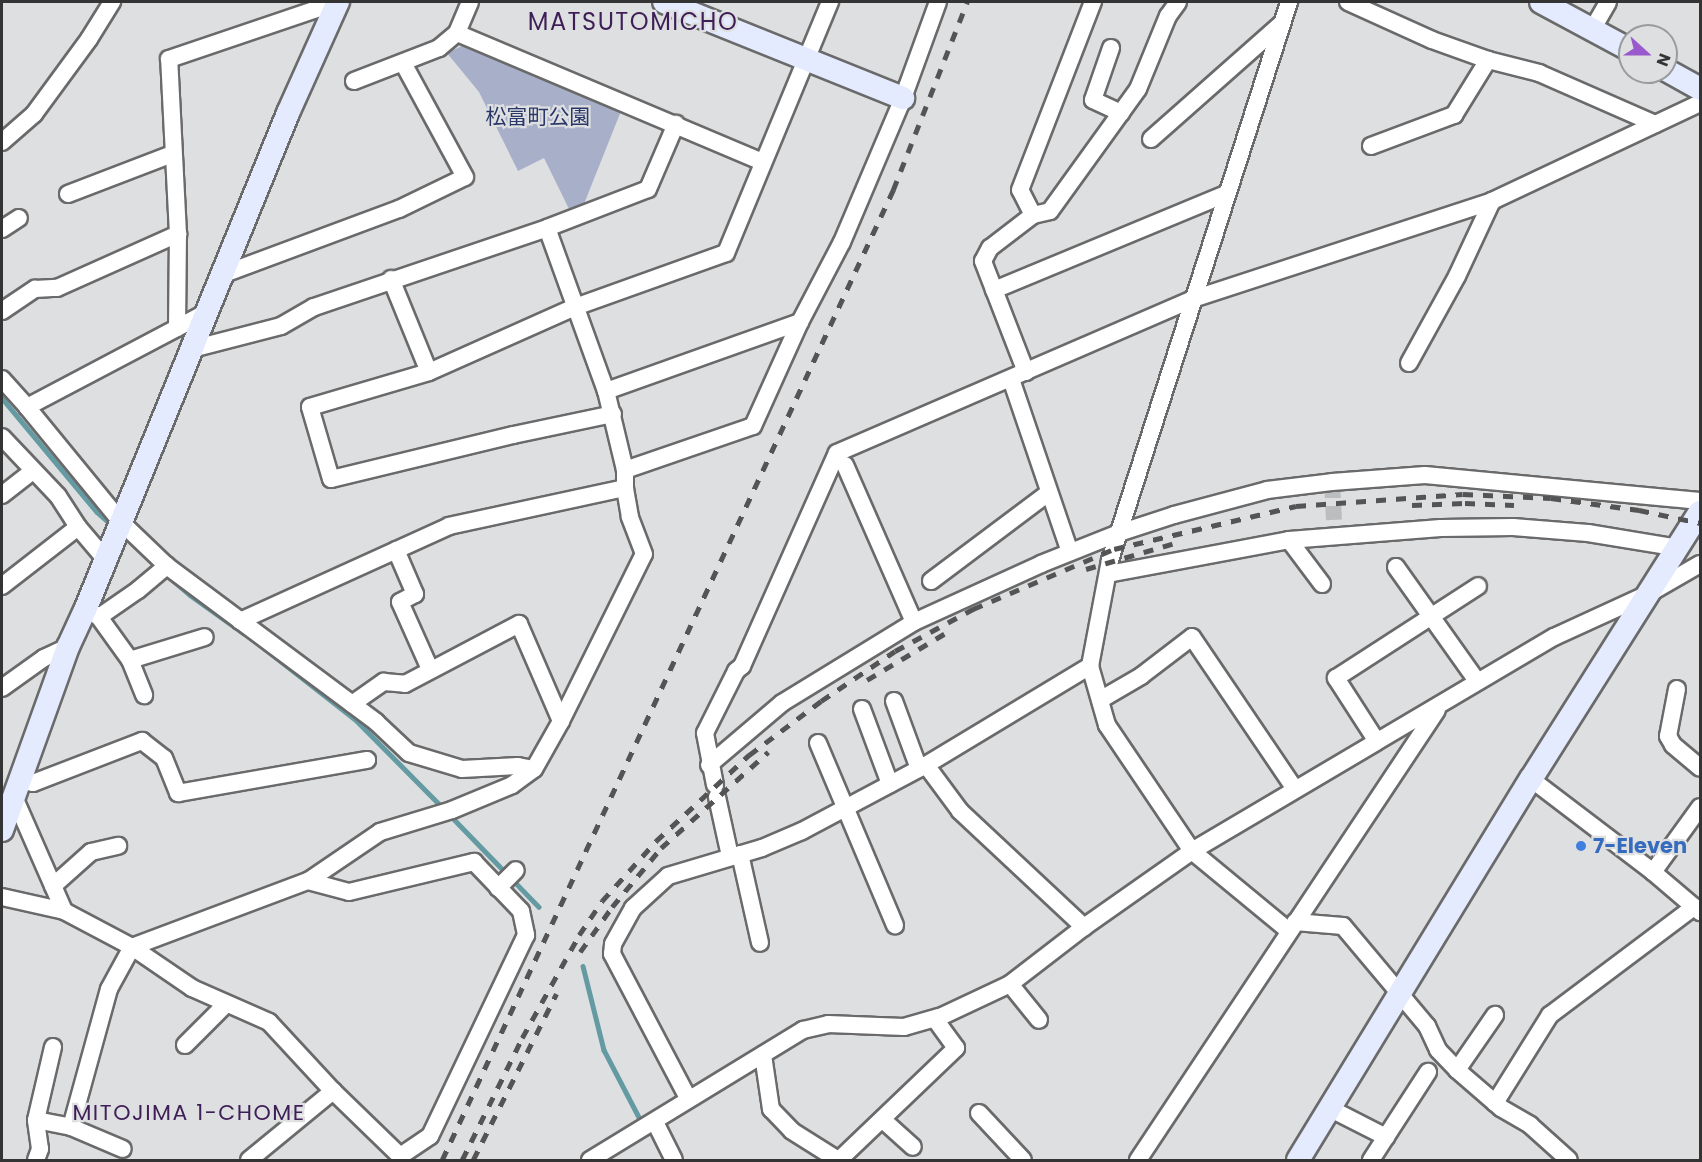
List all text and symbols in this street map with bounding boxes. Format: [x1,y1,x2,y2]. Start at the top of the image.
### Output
district label: MATSUTOMICHO [528,8,738,36]
north arrow [1618,24,1678,84]
text: N [1651,50,1676,70]
park label: 松富町公園 [486,104,590,130]
place label: 7-Eleven [1593,833,1687,859]
marker: 7-Eleven [1574,839,1588,853]
district label: MITOJIMA 1-CHOME [72,1100,306,1126]

